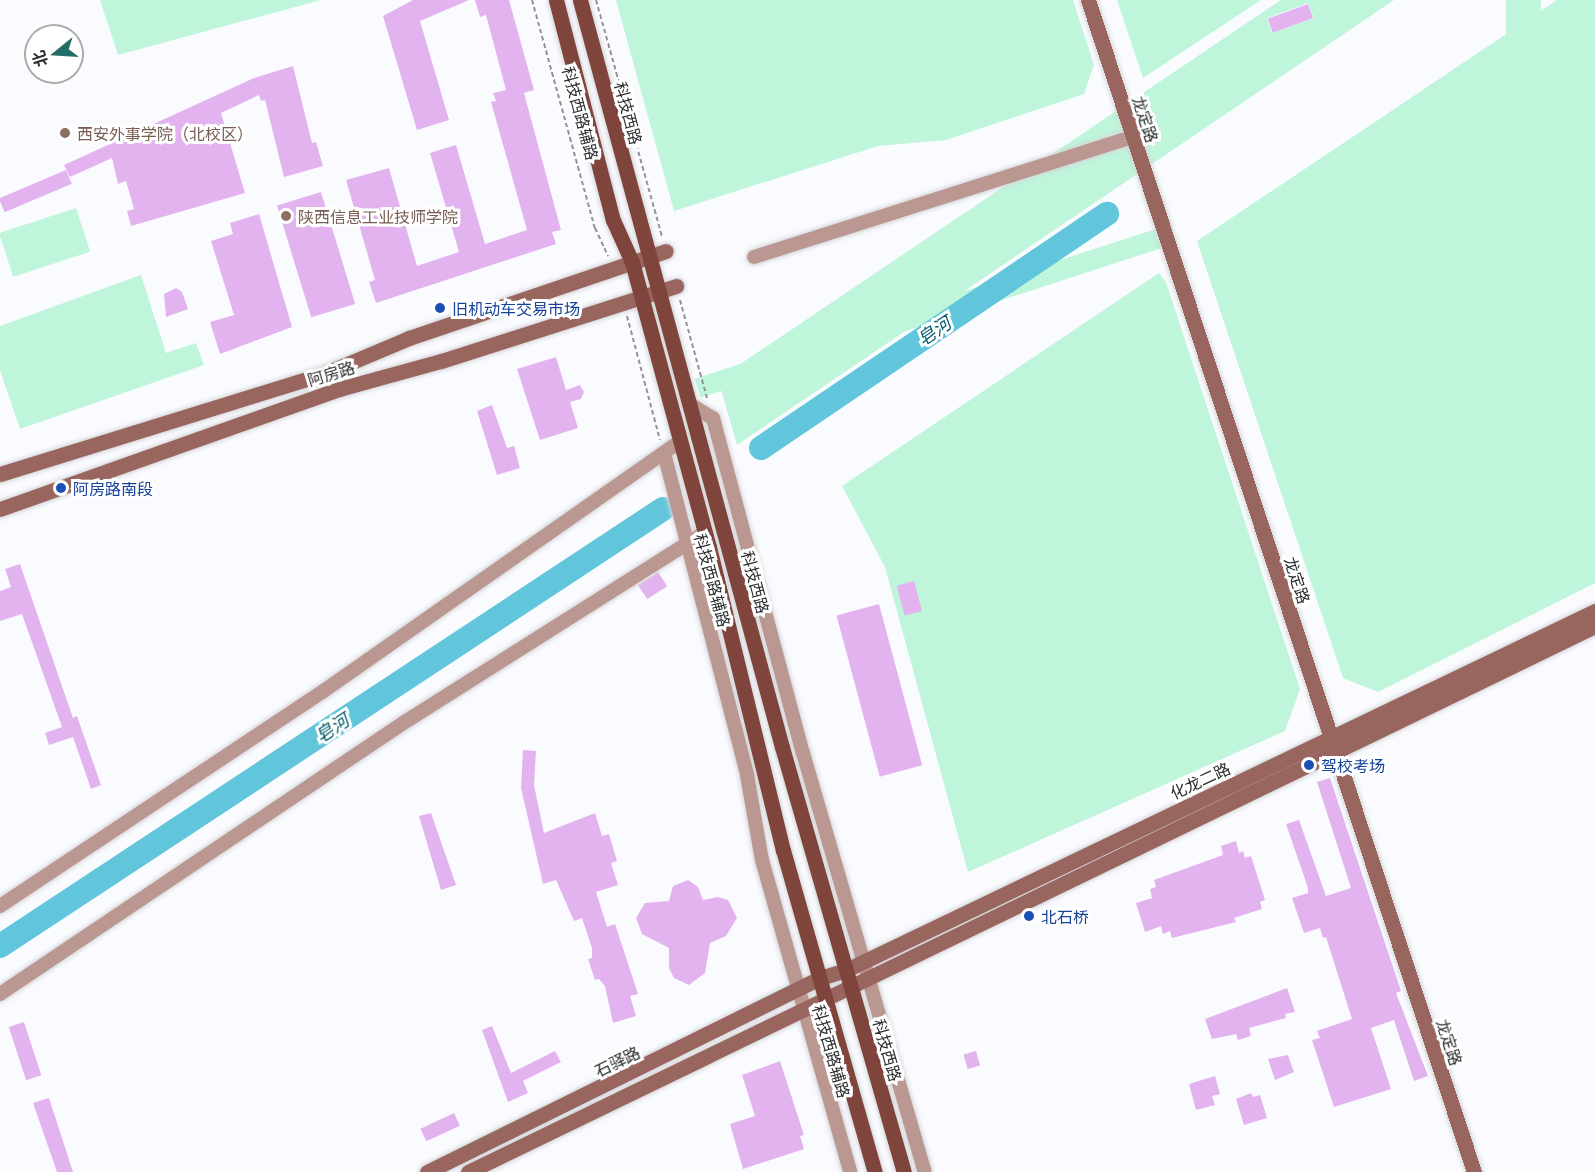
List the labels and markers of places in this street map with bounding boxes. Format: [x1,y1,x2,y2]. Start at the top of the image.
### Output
place label: 西安外事学院（北校区） [77,123,253,143]
marker: 西安外事学院（北校区） [58,126,72,140]
place label: 陕西信息工业技师学院 [298,206,458,226]
marker: 陕西信息工业技师学院 [279,209,293,223]
place label: 旧机动车交易市场 [452,298,580,318]
marker: 旧机动车交易市场 [433,301,447,315]
place label: 阿房路南段 [73,478,153,498]
marker: 阿房路南段 [54,481,68,495]
place label: 驾校考场 [1321,755,1385,775]
marker: 驾校考场 [1302,758,1316,772]
place label: 北石桥 [1041,906,1089,926]
marker: 北石桥 [1022,909,1036,923]

